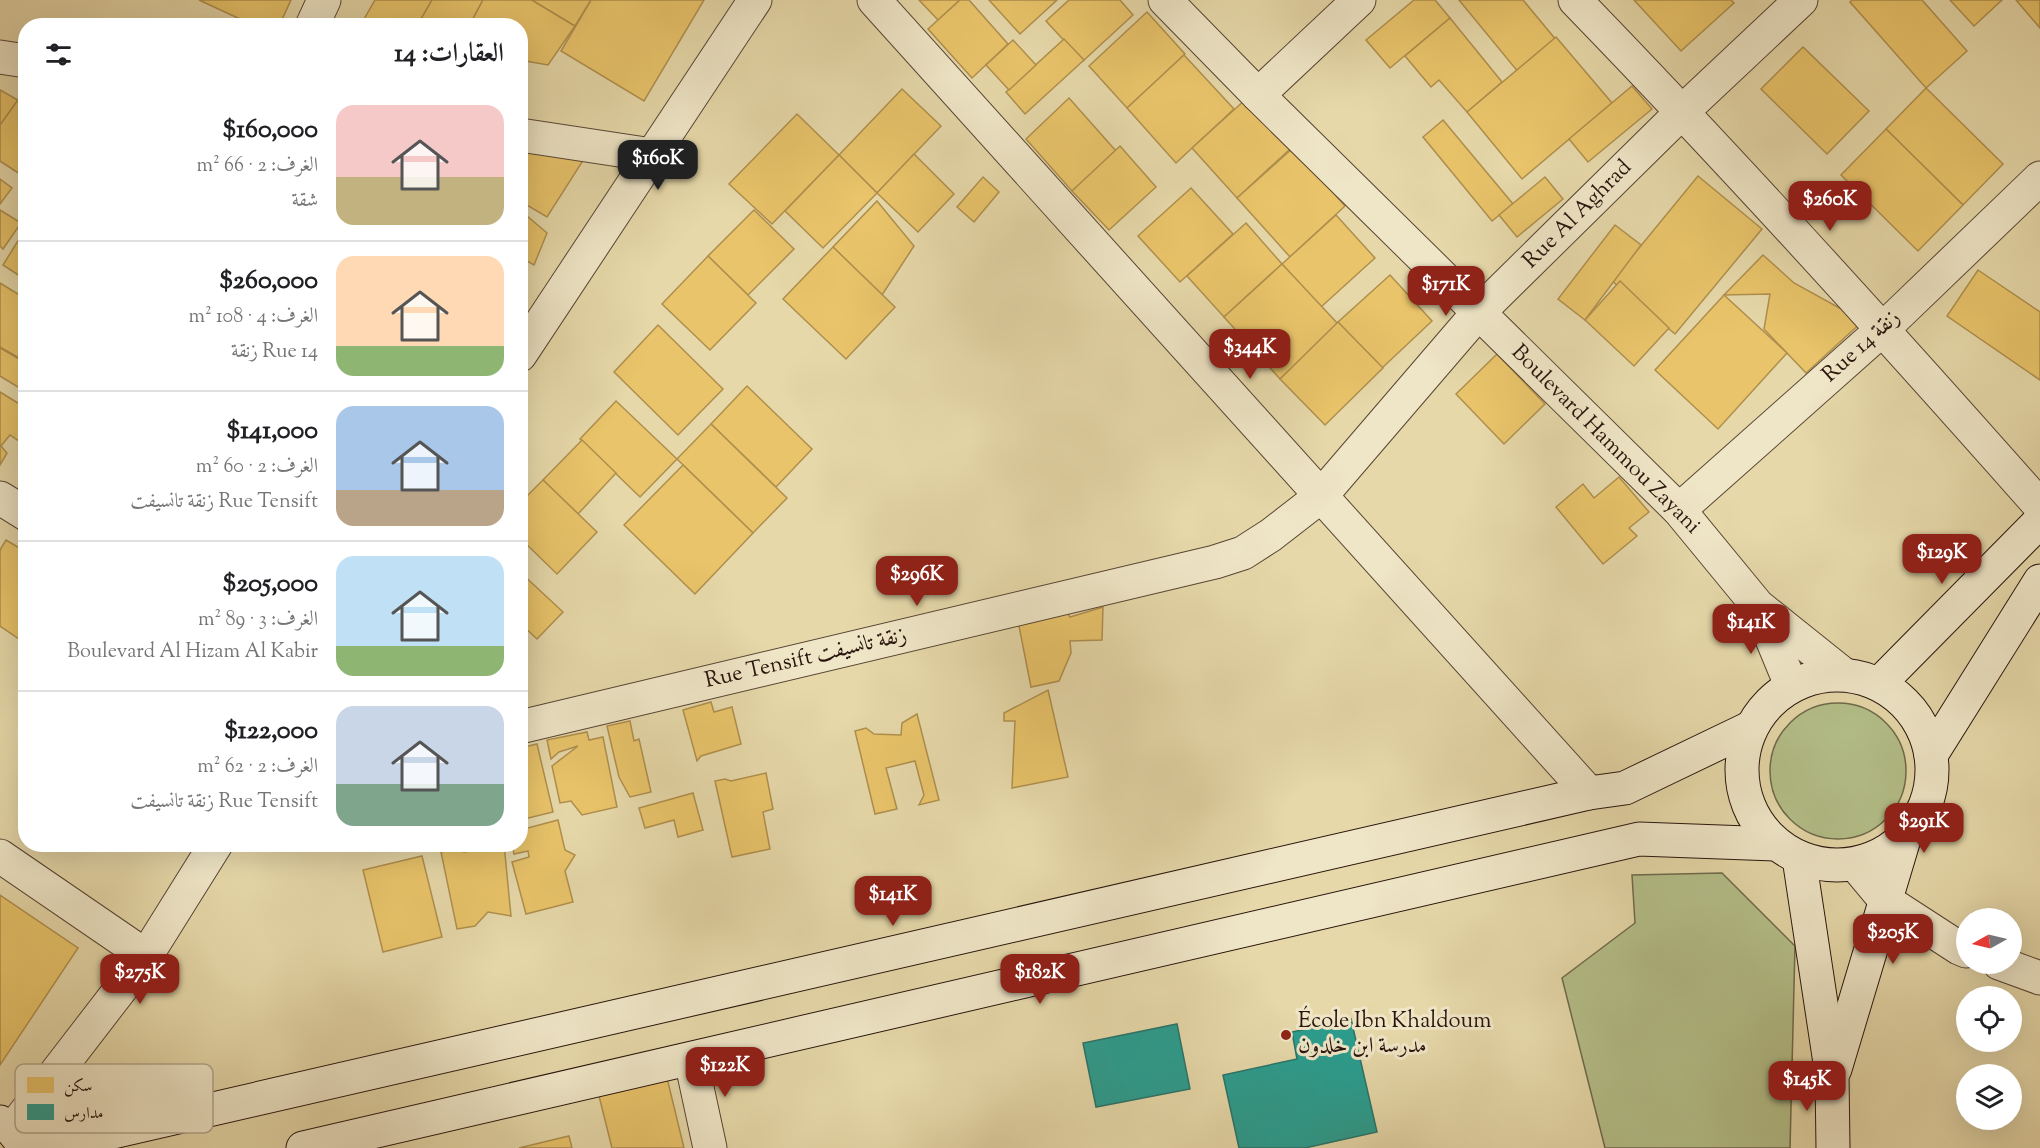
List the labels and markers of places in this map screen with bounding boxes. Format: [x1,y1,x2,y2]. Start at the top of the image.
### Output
pin: $160K [616,140,700,191]
pin: $260K [1788,181,1872,232]
pin: $171K [1404,266,1488,317]
pin: $344K [1208,329,1292,380]
pin: $129K [1900,534,1984,585]
pin: $296K [875,556,959,607]
pin: $141K [1709,604,1793,655]
pin: $291K [1882,803,1966,854]
pin: $141K [851,876,935,927]
pin: $205K [1851,914,1935,965]
pin: $275K [98,954,182,1005]
pin: $182K [998,954,1082,1005]
place label: École Ibn Khaldoum مدرسة ابن خلدون [1298,1005,1491,1063]
marker: École Ibn Khaldoum مدرسة ابن خلدون [1279,1028,1293,1042]
pin: $122K [683,1047,767,1098]
pin: $145K [1765,1061,1849,1112]

